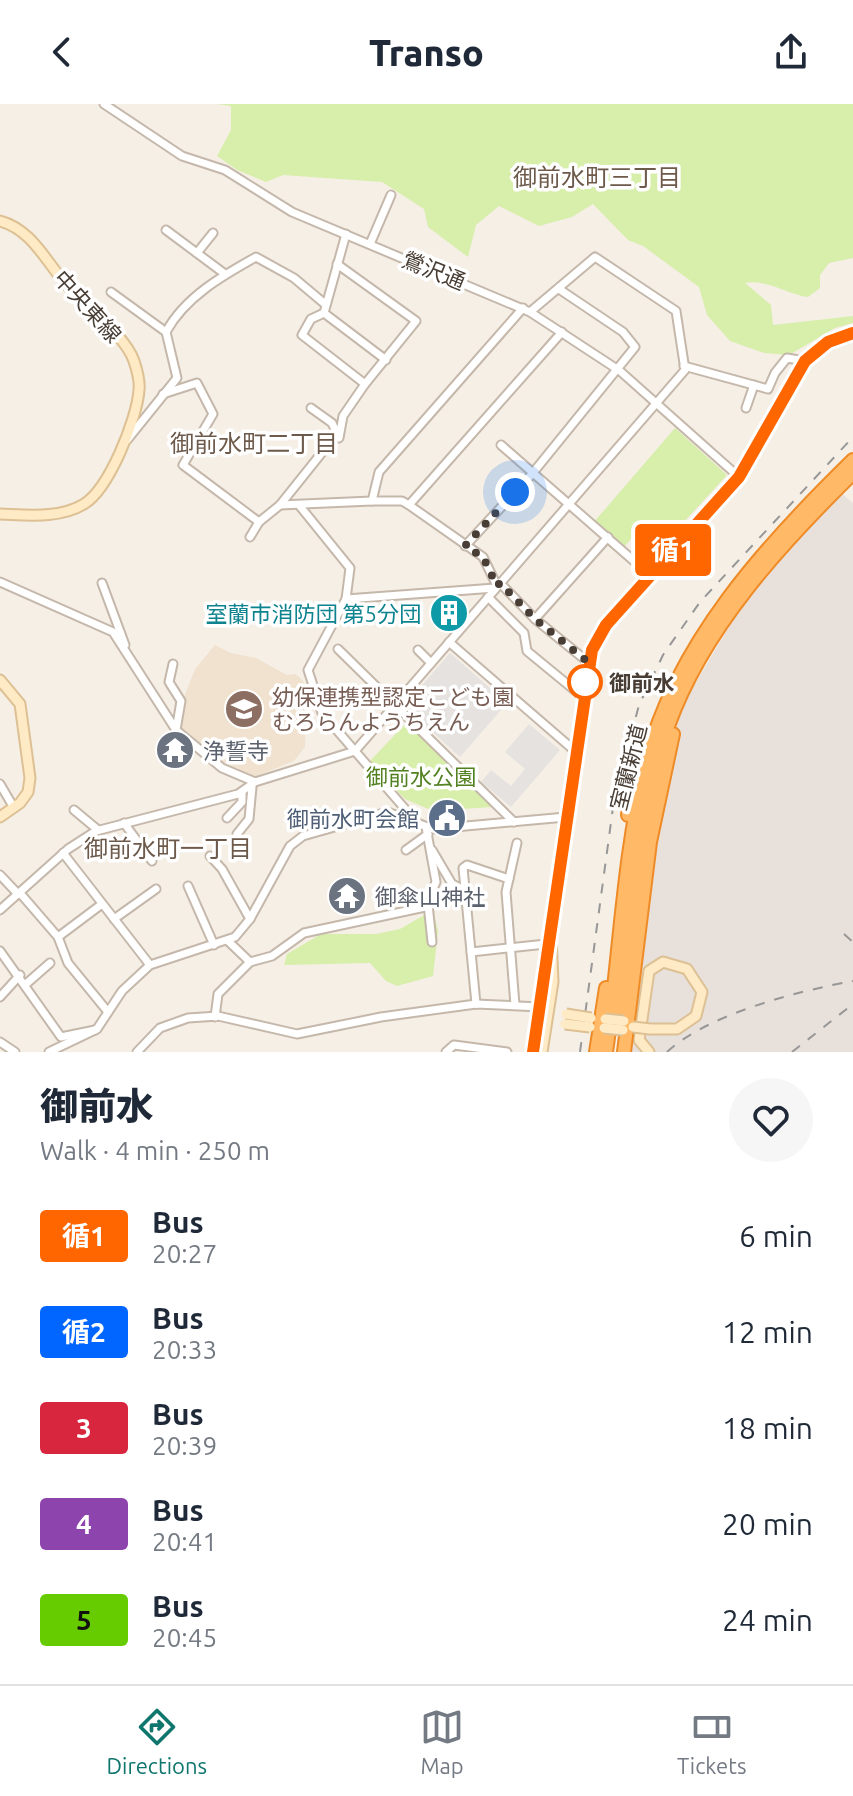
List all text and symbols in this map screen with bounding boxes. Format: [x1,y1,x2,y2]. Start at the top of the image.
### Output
icon: back [40,30,84,74]
icon: share [769,30,813,74]
text: Transo [369,32,484,73]
district label: 御前水町三丁目 [513,164,681,191]
street label: 鶯沢通 [399,246,469,294]
street label: 中央東線 [49,265,127,347]
district label: 御前水町二丁目 [170,430,338,457]
your location [495,472,535,512]
line badge: 循1 [637,524,709,576]
text: 循1 [651,534,695,565]
building icon: 室蘭市消防団 第5分団 [428,592,470,634]
place label: 室蘭市消防団 第5分団 [206,601,421,626]
marker: 御前水 [568,665,602,699]
place label: 御前水 [609,670,675,695]
place label: 幼保連携型認定こども園 むろらんようちえん [272,684,514,734]
school or university icon: 幼保連携型認定こども園 むろらんようちえん [223,688,265,730]
street label: 室蘭新道 [605,721,651,813]
temple icon: 浄誓寺 [154,729,196,771]
place label: 浄誓寺 [203,738,269,763]
park label: 御前水公園 [366,764,476,789]
public building icon: 御前水町会館 [426,797,468,839]
place label: 御前水町会館 [287,806,419,831]
district label: 御前水町一丁目 [84,835,252,862]
temple icon: 御傘山神社 [326,875,368,917]
place label: 御傘山神社 [375,884,485,909]
button: heart [729,1078,813,1162]
text: 御前水 [40,1085,154,1127]
text: Walk · 4 min · 250 m [40,1136,270,1165]
text: Bus [152,1205,204,1239]
text: 6 min [739,1219,813,1253]
text: 循1 [62,1220,106,1251]
text: 20:27 [152,1239,217,1268]
text: Bus [152,1301,204,1335]
text: 12 min [722,1315,813,1349]
text: 循2 [62,1316,106,1347]
text: 20:33 [152,1335,217,1364]
text: Bus [152,1397,204,1431]
text: 18 min [722,1411,813,1445]
text: 3 [76,1412,92,1443]
text: 20:39 [152,1431,217,1460]
text: Bus [152,1493,204,1527]
text: 20 min [722,1507,813,1541]
text: 4 [76,1508,92,1539]
text: 20:41 [152,1527,217,1556]
text: Bus [152,1589,204,1623]
text: 24 min [722,1603,813,1637]
text: 5 [76,1604,92,1635]
text: 20:45 [152,1623,217,1652]
tab: Directions [107,1705,207,1778]
tab: Map [420,1705,464,1778]
tab: Tickets [677,1705,746,1778]

